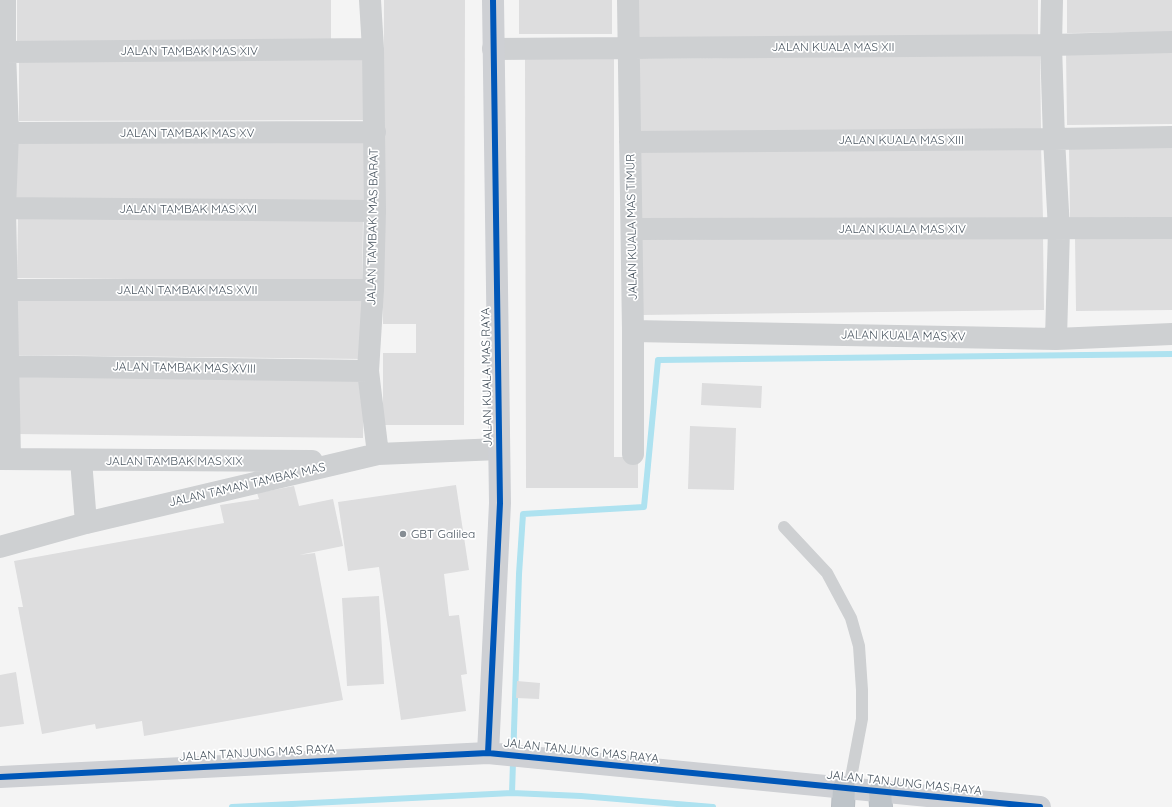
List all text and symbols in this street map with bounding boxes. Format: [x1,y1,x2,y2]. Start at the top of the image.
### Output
street label: JALAN KUALA MAS XII [771,40,895,54]
street label: JALAN TAMBAK MAS XIV [120,44,258,58]
street label: JALAN TAMBAK MAS XV [120,126,254,140]
street label: JALAN KUALA MAS XIII [838,133,964,147]
street label: JALAN TAMBAK MAS BARAT [364,148,382,306]
street label: JALAN KUALA MAS TIMUR [624,154,640,300]
street label: JALAN TAMBAK MAS XVI [119,202,257,216]
street label: JALAN KUALA MAS XIV [838,222,966,236]
street label: JALAN TAMBAK MAS XVII [117,283,257,297]
street label: JALAN KUALA MAS RAYA [479,307,495,447]
street label: JALAN KUALA MAS XV [840,328,966,344]
street label: JALAN TAMBAK MAS XVIII [112,360,256,376]
street label: JALAN TAMBAK MAS XIX [105,454,243,468]
street label: JALAN TAMAN TAMBAK MAS [167,460,327,510]
place label: GBT Galilea [411,527,475,541]
marker: GBT Galilea [398,529,408,539]
street label: JALAN TANJUNG MAS RAYA [502,736,660,766]
street label: JALAN TANJUNG MAS RAYA [178,742,336,764]
street label: JALAN TANJUNG MAS RAYA [825,768,983,798]

